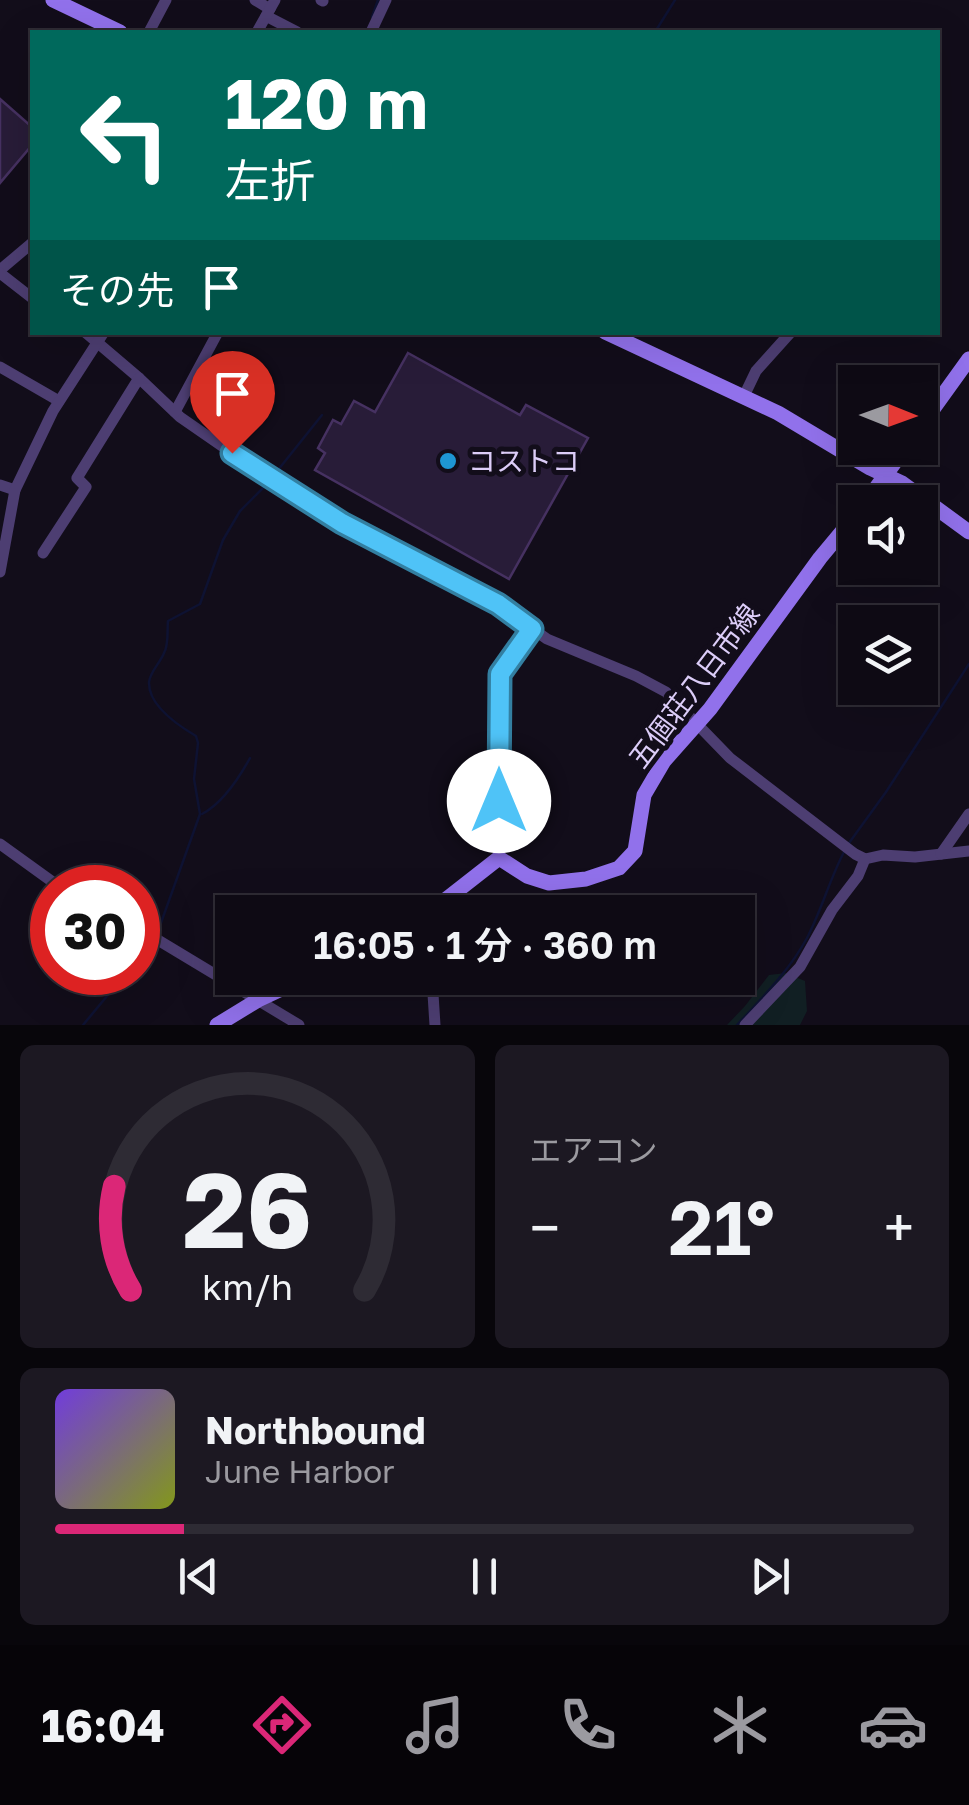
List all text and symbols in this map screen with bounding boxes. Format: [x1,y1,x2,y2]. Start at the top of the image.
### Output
text: 120 m [225,60,428,144]
icon: left [60,70,190,200]
text: 左折 [225,153,315,207]
icon: arrive [194,260,249,315]
text: その先 [60,267,174,312]
pin [190,351,275,454]
north arrow [838,365,938,465]
map controls [838,365,938,705]
icon: arrive [205,366,260,421]
place label: コストコ [468,444,580,477]
marker: コストコ [437,450,459,472]
button: sound [838,485,938,585]
street label: 五個荘八日市線 [621,597,766,774]
button: layers [838,605,938,705]
position arrow [447,749,551,853]
speed limit sign: 30 [30,865,160,995]
text: 16:05 · 1 分 · 360 m [313,922,657,967]
text: エアコン [530,1131,658,1169]
text: 26 [183,1146,312,1271]
text: 21° [668,1181,775,1272]
text: − [530,1194,560,1260]
text: + [884,1194,914,1260]
text: km/h [202,1265,293,1308]
text: Northbound [205,1407,426,1452]
text: June Harbor [205,1452,395,1490]
icon: previous [171,1549,226,1604]
icon: pause [457,1549,512,1604]
icon: next [743,1549,798,1604]
icon: directions [247,1690,317,1760]
icon: music [400,1690,470,1760]
icon: phone [553,1690,623,1760]
icon: climate [705,1690,775,1760]
icon: car [858,1690,928,1760]
text: 16:04 [41,1698,165,1752]

